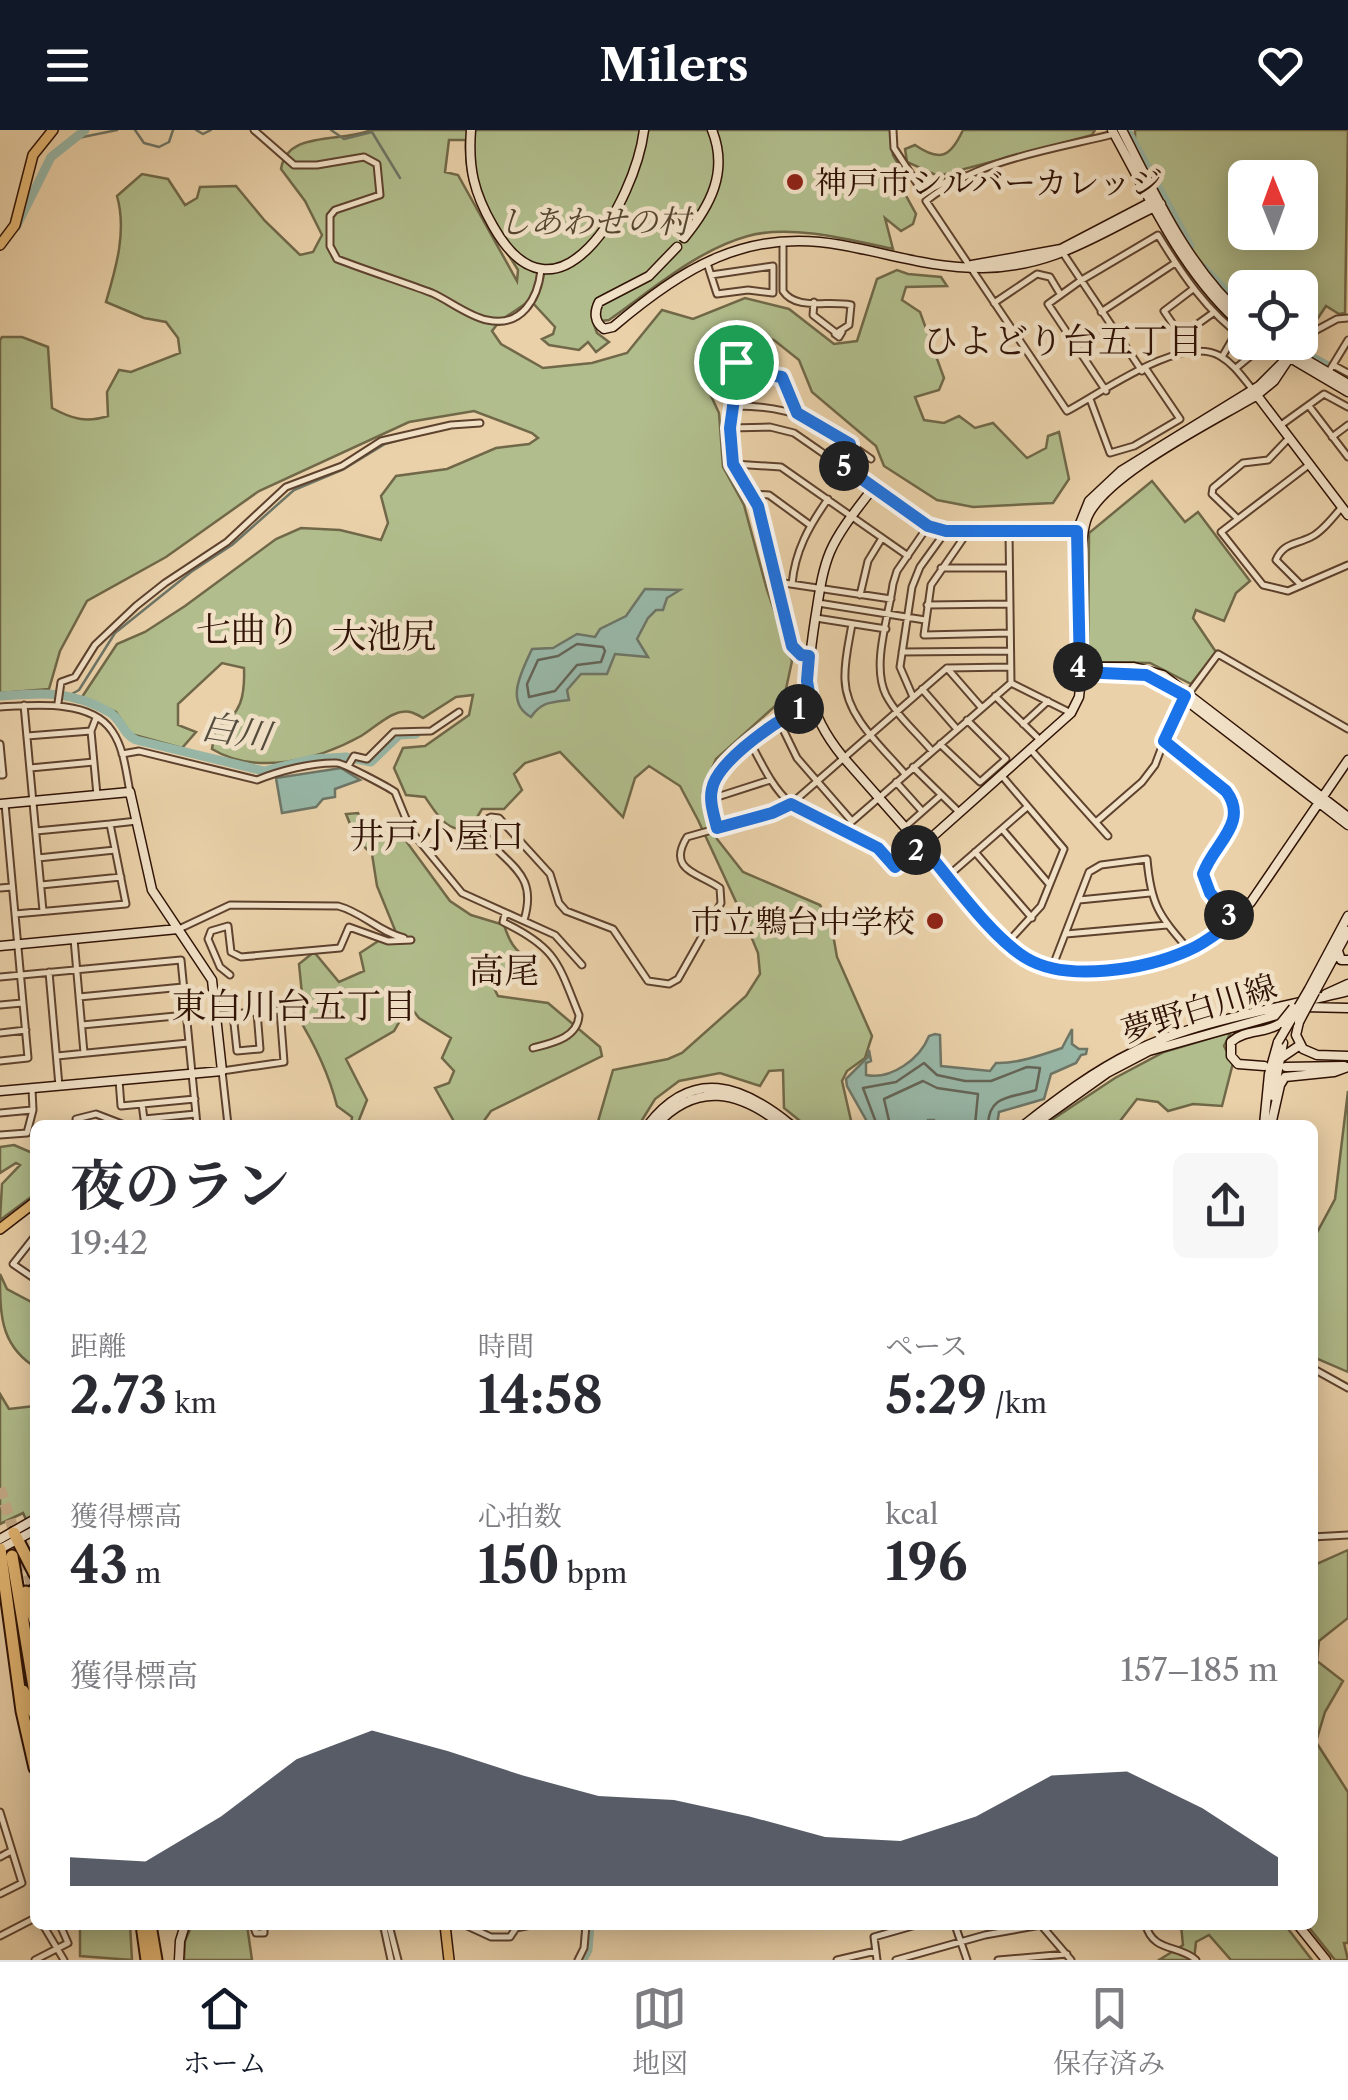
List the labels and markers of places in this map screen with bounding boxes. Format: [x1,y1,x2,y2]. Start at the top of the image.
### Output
place label: 神戸市シルバーカレッジ [815,163,1163,202]
marker: 神戸市シルバーカレッジ [784,171,806,193]
pin [694,320,779,405]
pin: 5 [819,441,869,491]
pin: 4 [1053,642,1103,692]
pin: 1 [774,684,824,734]
pin: 2 [891,825,941,875]
pin: 3 [1204,890,1254,940]
place label: 市立鵯台中学校 [691,902,915,941]
marker: 市立鵯台中学校 [924,910,946,932]

